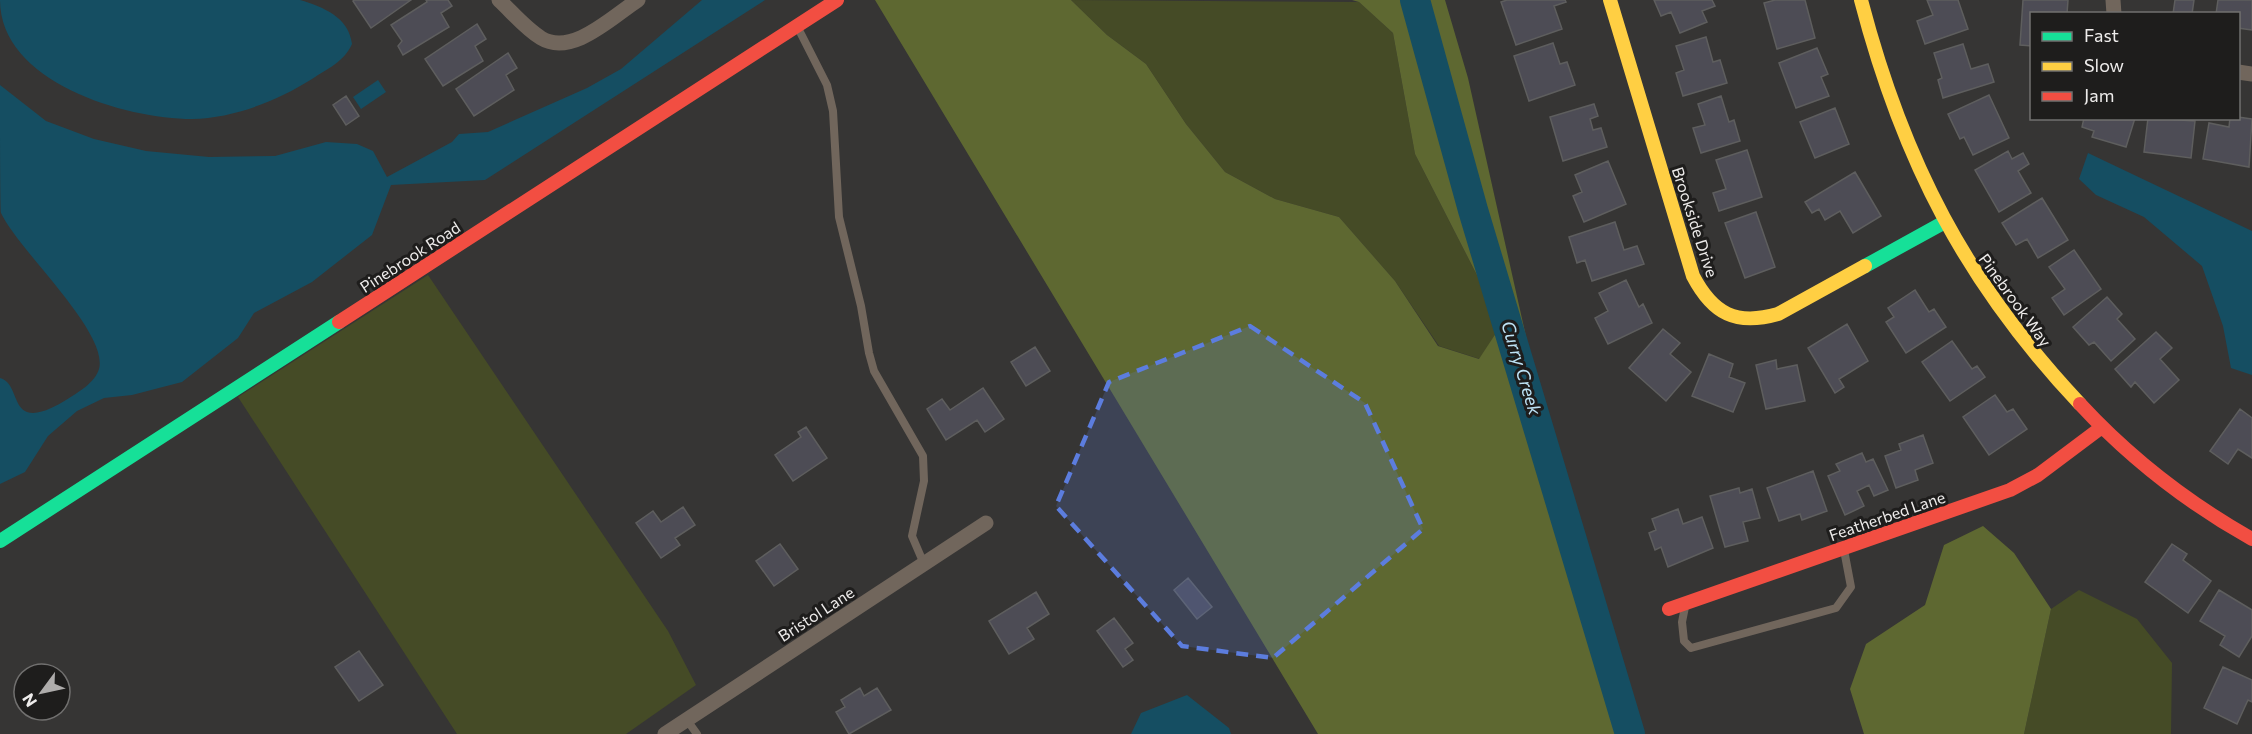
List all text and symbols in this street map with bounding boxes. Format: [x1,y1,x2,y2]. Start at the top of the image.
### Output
legend [2030,12,2240,120]
text: Fast [2084,24,2119,46]
text: Slow [2084,54,2124,76]
text: Jam [2084,84,2114,106]
street label: Brookside Drive [1669,164,1722,279]
street label: Pinebrook Road [356,217,463,296]
street label: Pinebrook Way [1975,250,2055,350]
water label: Curry Creek [1497,318,1547,419]
street label: Featherbed Lane [1826,487,1947,544]
street label: Bristol Lane [774,582,857,645]
north arrow [12,662,72,722]
text: N [18,690,40,711]

